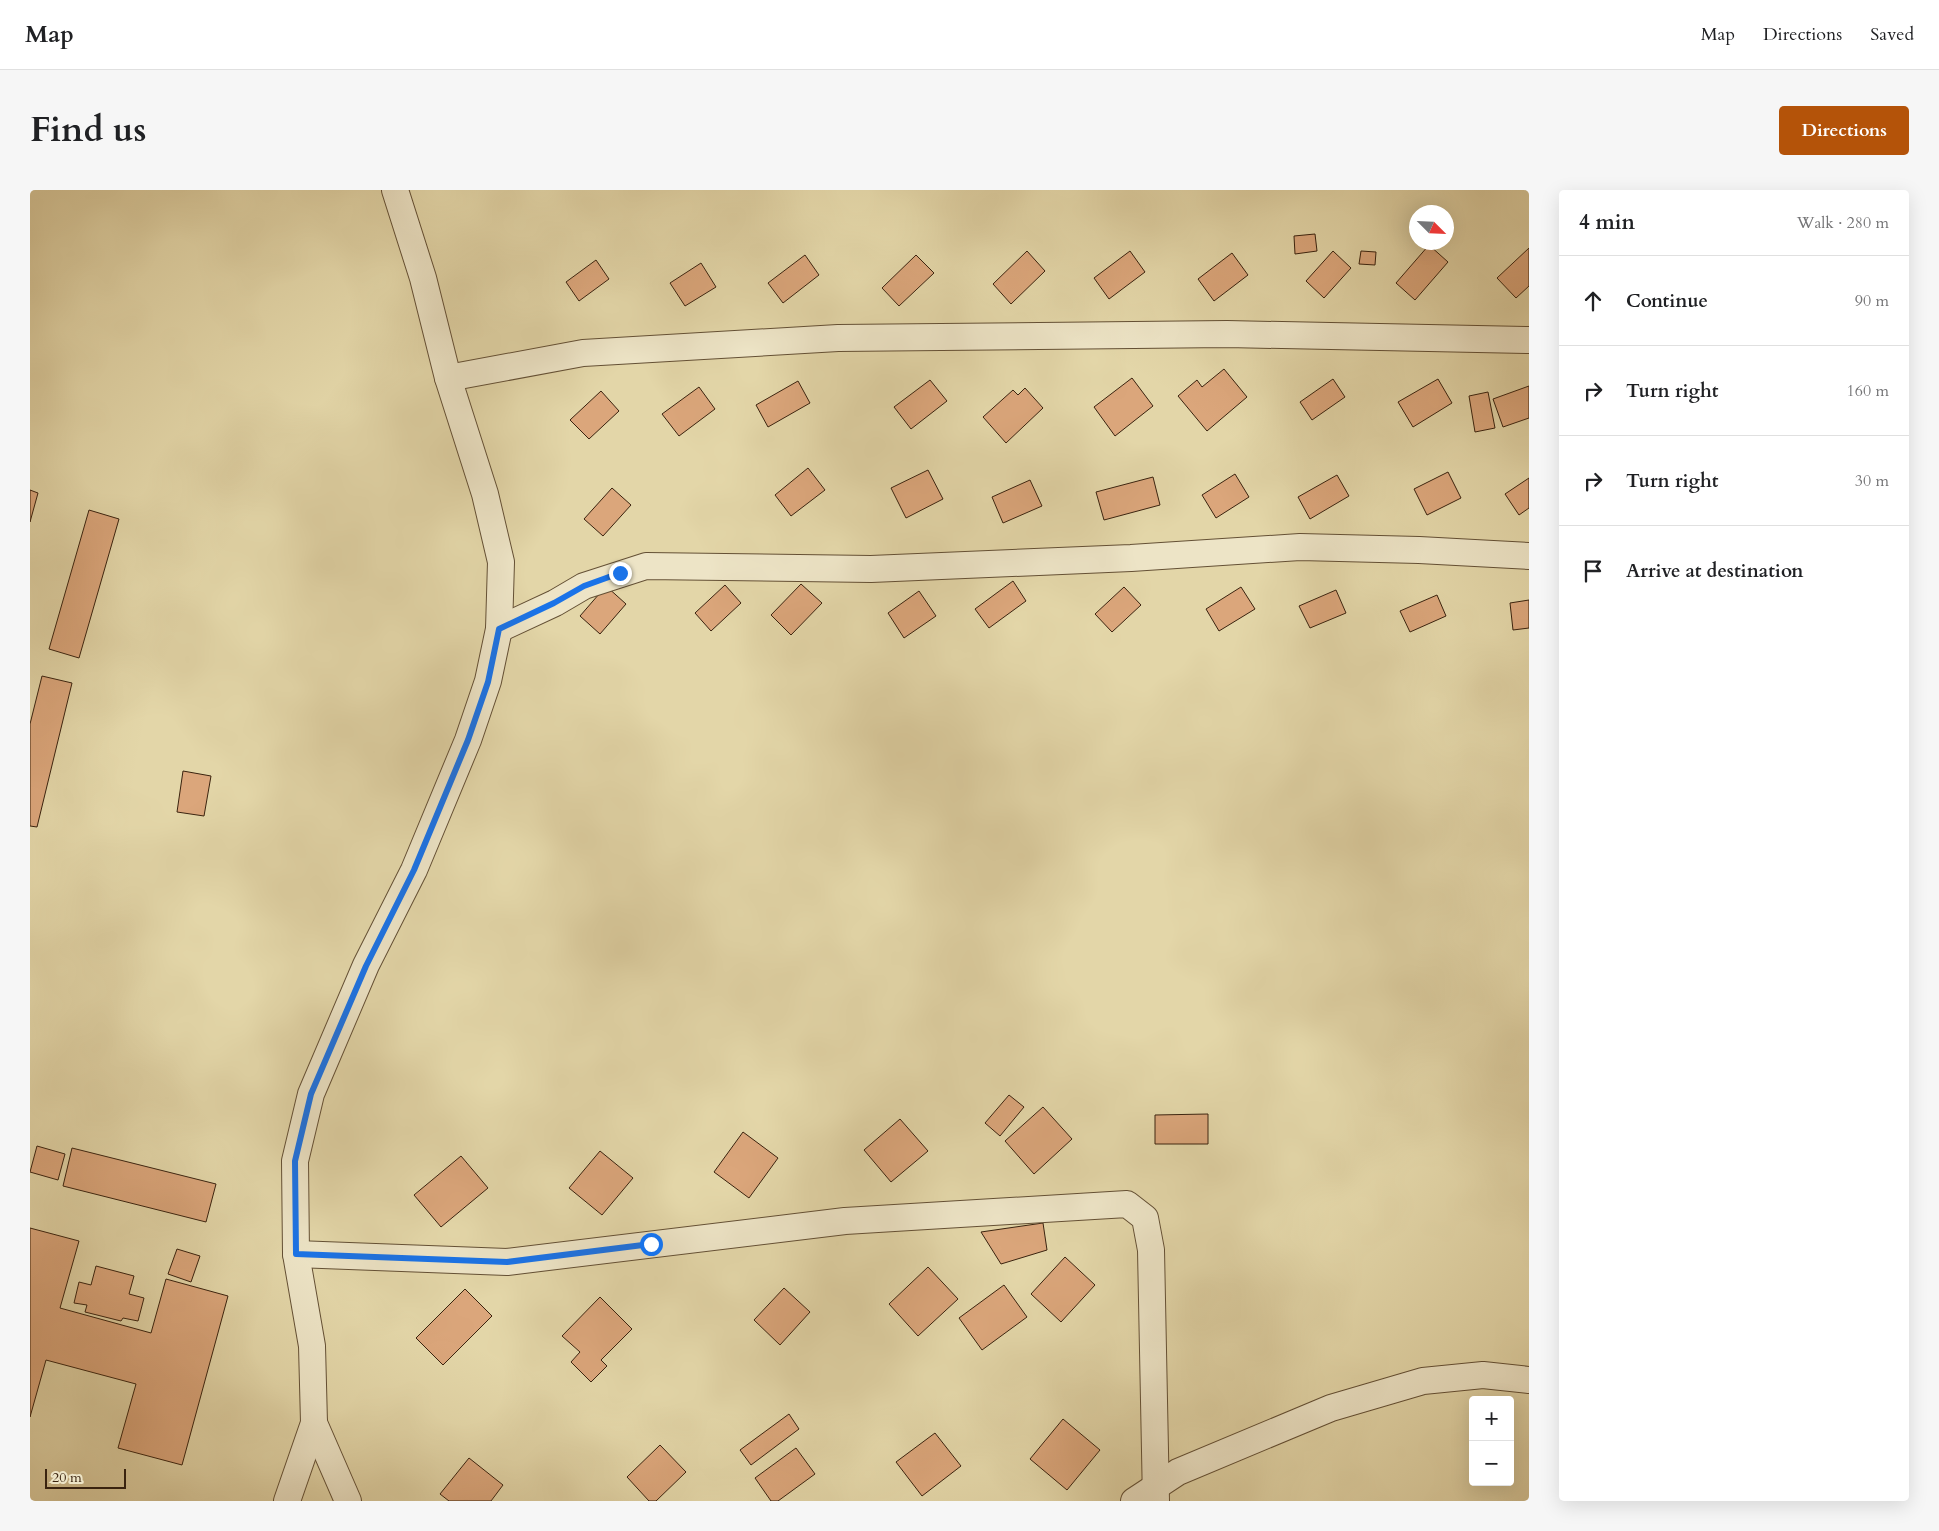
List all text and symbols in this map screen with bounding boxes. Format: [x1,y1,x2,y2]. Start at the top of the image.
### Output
text: Map [25,18,74,51]
text: Map [1701,22,1735,47]
text: Directions [1763,22,1842,47]
text: Saved [1870,22,1914,47]
text: Find us [30,106,146,154]
button: Directions [1779,106,1909,155]
north arrow [1409,205,1454,250]
text: 4 min [1579,208,1635,237]
text: Walk · 280 m [1797,212,1889,234]
icon: ahead [1579,287,1607,315]
text: Continue [1626,288,1708,314]
text: 90 m [1855,290,1889,312]
icon: right [1579,377,1607,405]
text: Turn right [1626,378,1718,404]
text: 160 m [1847,380,1889,402]
icon: right [1579,467,1607,495]
text: Turn right [1626,468,1718,494]
text: 30 m [1855,470,1889,492]
icon: arrive [1579,557,1607,585]
text: Arrive at destination [1626,558,1803,584]
route end [609,562,632,585]
route start [640,1233,663,1256]
map controls [1469,1396,1514,1486]
button: + [1469,1396,1514,1441]
button: − [1469,1441,1514,1486]
scale bar [45,1466,126,1489]
text: 20 m [52,1468,82,1487]

